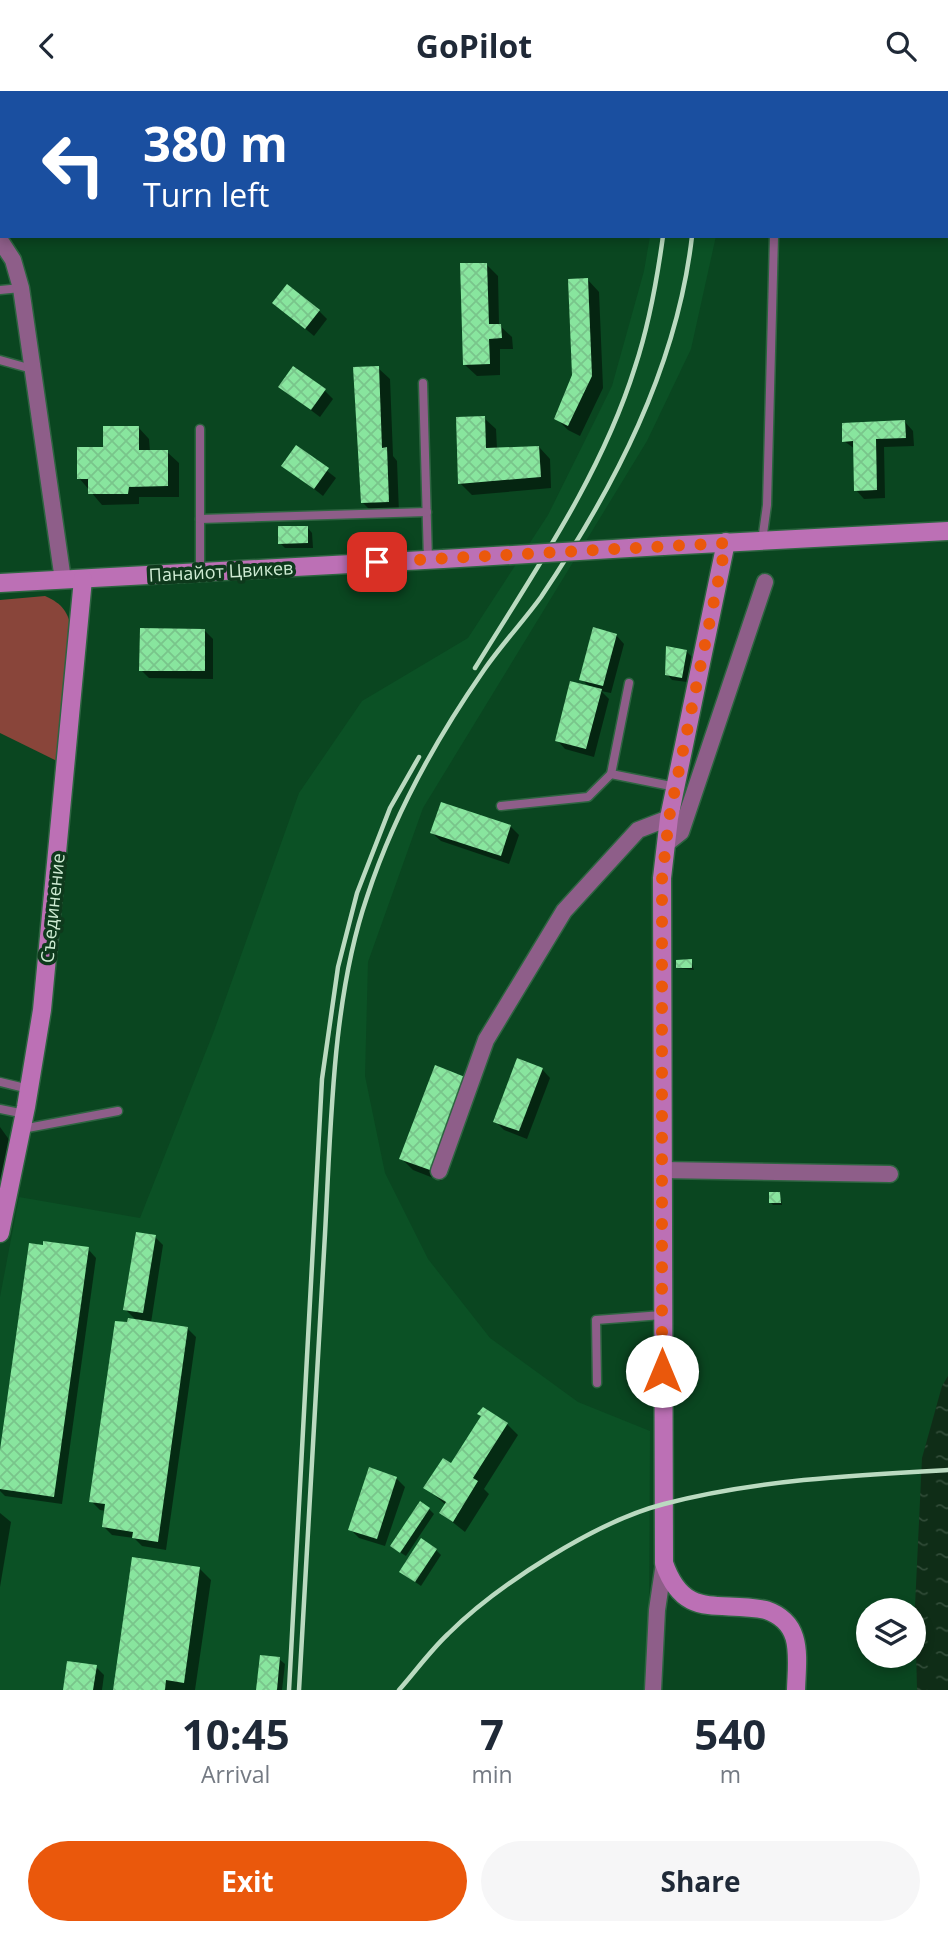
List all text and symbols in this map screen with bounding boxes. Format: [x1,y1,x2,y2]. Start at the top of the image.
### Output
text: GoPilot [416,24,532,67]
icon: back [28,27,66,65]
icon: search [882,27,920,65]
text: 380 m [143,110,288,176]
icon: left [28,119,119,210]
text: Turn left [143,173,269,216]
pin [347,532,407,592]
icon: arrive [358,543,396,581]
street label: Панайот Цвикев [148,555,294,587]
street label: Съединение [34,852,70,964]
position arrow [625,1334,699,1408]
map controls [856,1598,926,1668]
button: layers [856,1598,926,1668]
text: 10:45 [182,1705,290,1762]
text: 7 [480,1705,504,1762]
text: 540 [694,1705,766,1762]
text: Arrival [201,1758,270,1790]
text: min [471,1758,513,1790]
text: m [720,1758,741,1790]
button: Exit [28,1841,467,1921]
button: Share [481,1841,920,1921]

